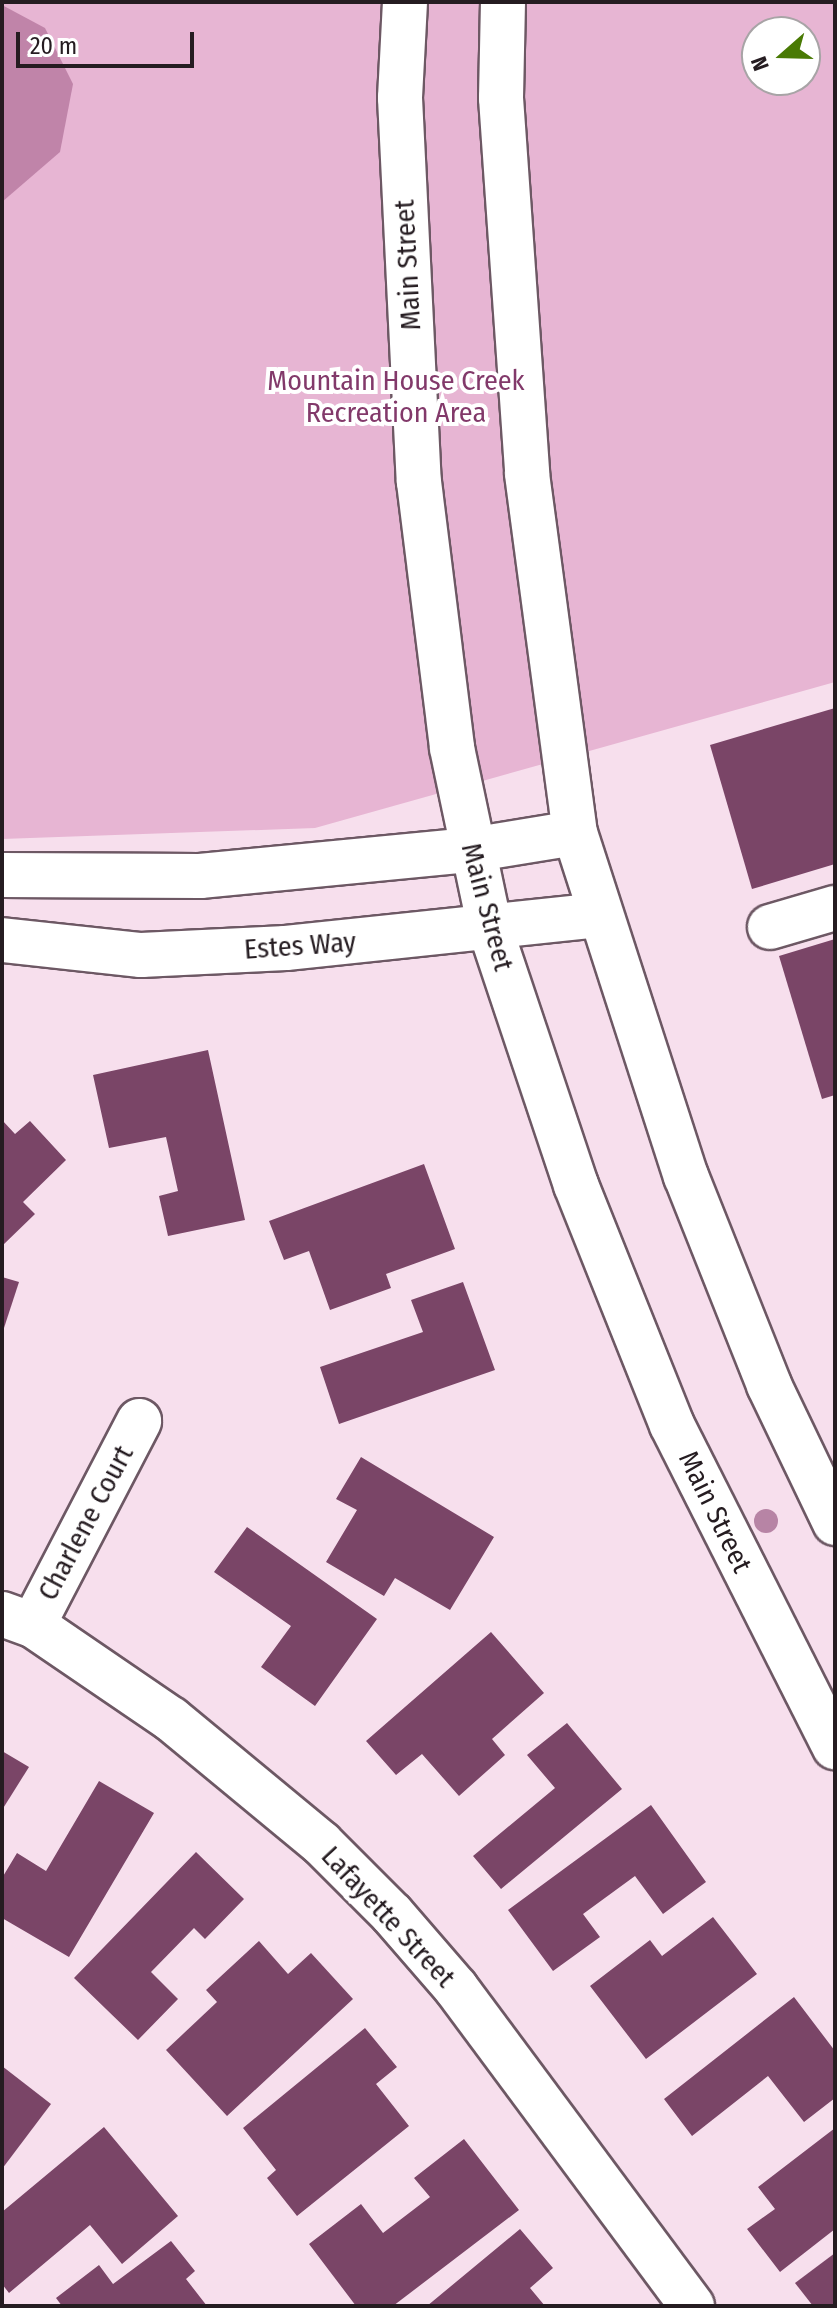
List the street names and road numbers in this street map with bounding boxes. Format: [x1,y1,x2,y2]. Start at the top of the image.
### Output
street label: Main Street [388,199,428,331]
street label: Main Street [454,839,520,975]
street label: Estes Way [243,925,357,967]
street label: Charlene Court [31,1440,141,1606]
street label: Main Street [671,1446,759,1578]
street label: Lafayette Street [314,1840,462,1994]

